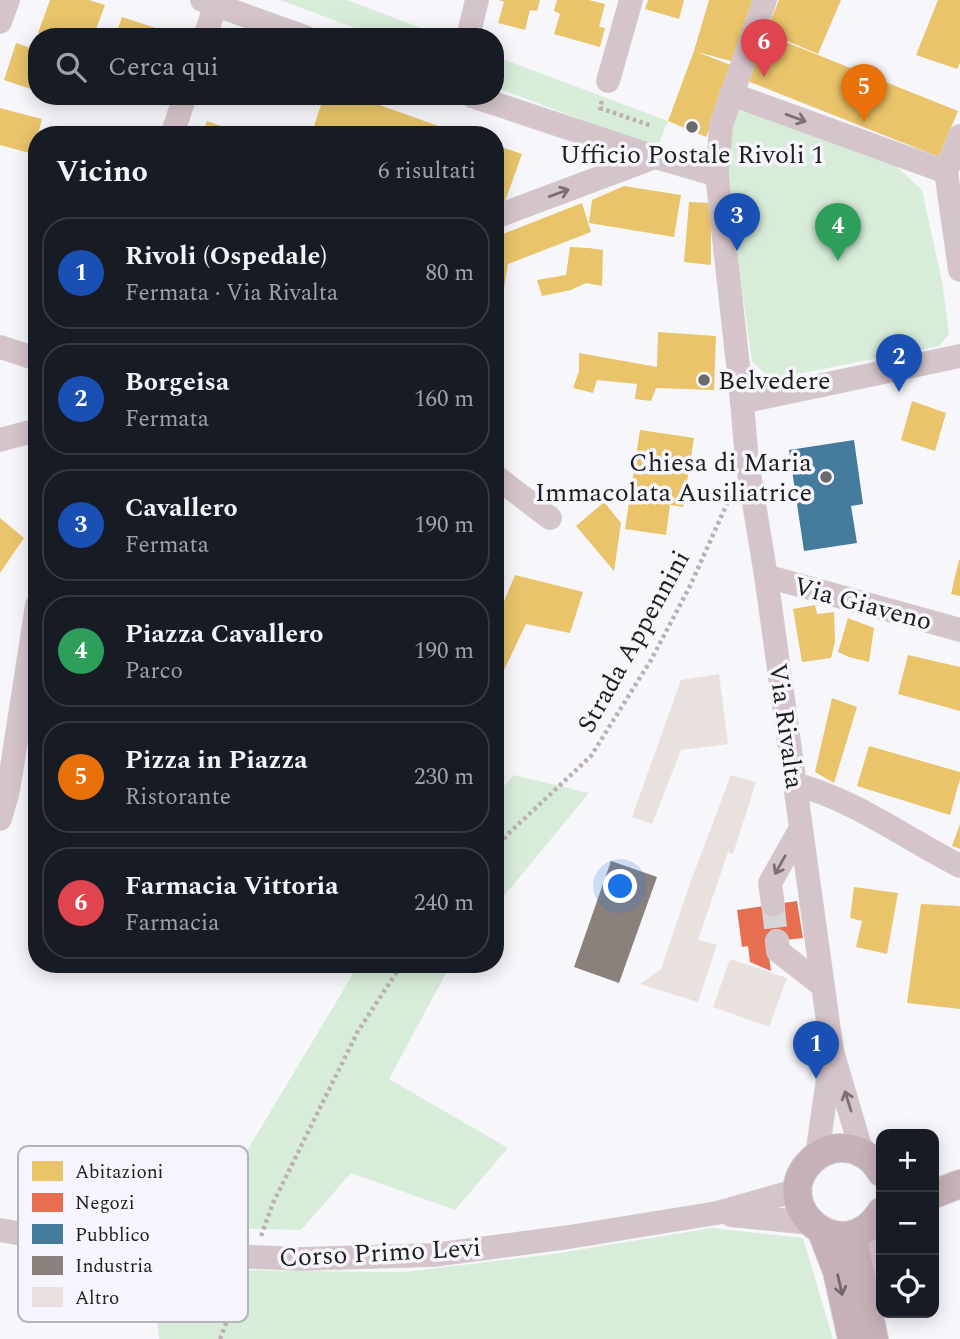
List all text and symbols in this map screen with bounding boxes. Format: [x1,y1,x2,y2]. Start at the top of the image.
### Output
pin: 6 [741,19,787,77]
search box [28,28,504,105]
text: Cerca qui [108,47,219,87]
icon: search [52,48,90,86]
pin: 5 [841,64,887,122]
one-way arrow [784,112,806,125]
marker: Ufficio Postale Rivoli 1 [684,119,700,135]
place label: Ufficio Postale Rivoli 1 [560,135,824,175]
text: Vicino [56,149,148,195]
text: 6 risultati [378,154,476,189]
one-way arrow [547,185,569,198]
pin: 3 [714,193,760,251]
pin: 4 [815,203,861,261]
text: Rivoli (Ospedale) [125,236,327,276]
text: 1 [75,256,87,291]
text: 80 m [425,256,474,291]
text: Fermata · Via Rivalta [125,276,338,311]
pin: 2 [876,334,922,392]
place label: Belvedere [718,361,831,401]
text: Borgeisa [125,362,229,402]
marker: Belvedere [696,372,712,388]
text: 2 [75,382,87,417]
text: 160 m [414,382,474,417]
text: Fermata [125,402,209,437]
place label: Chiesa di Maria Immacolata Ausiliatrice [535,443,812,513]
marker: Chiesa di Maria Immacolata Ausiliatrice [818,469,834,485]
text: Cavallero [125,488,238,528]
text: 3 [75,508,87,543]
text: 190 m [414,508,474,543]
text: Fermata [125,528,209,563]
street label: Strada Appennini [567,543,701,740]
street label: Via Giaveno [789,566,936,642]
text: Piazza Cavallero [125,614,323,654]
text: 4 [75,634,87,669]
text: 190 m [414,634,474,669]
text: Parco [125,654,183,689]
street label: Via Rivalta [757,661,815,792]
text: Pizza in Piazza [125,740,308,780]
text: 5 [75,760,87,795]
text: 230 m [414,760,474,795]
text: Ristorante [125,780,231,815]
one-way arrow [773,855,787,875]
text: Farmacia Vittoria [125,866,339,906]
your location [603,869,637,903]
text: 6 [75,886,87,921]
text: 240 m [414,886,474,921]
text: Farmacia [125,906,219,941]
pin: 1 [793,1021,839,1079]
one-way arrow [840,1091,853,1113]
map controls [876,1129,939,1318]
button: + [876,1129,939,1192]
legend [18,1146,248,1322]
text: Abitazioni [75,1158,164,1187]
text: Negozi [75,1189,135,1218]
button: − [876,1192,939,1255]
text: Pubblico [75,1221,150,1250]
street label: Corso Primo Levi [278,1228,482,1278]
text: Industria [75,1252,153,1281]
button: locate [876,1255,939,1318]
one-way arrow [834,1273,847,1295]
text: Altro [75,1284,119,1313]

